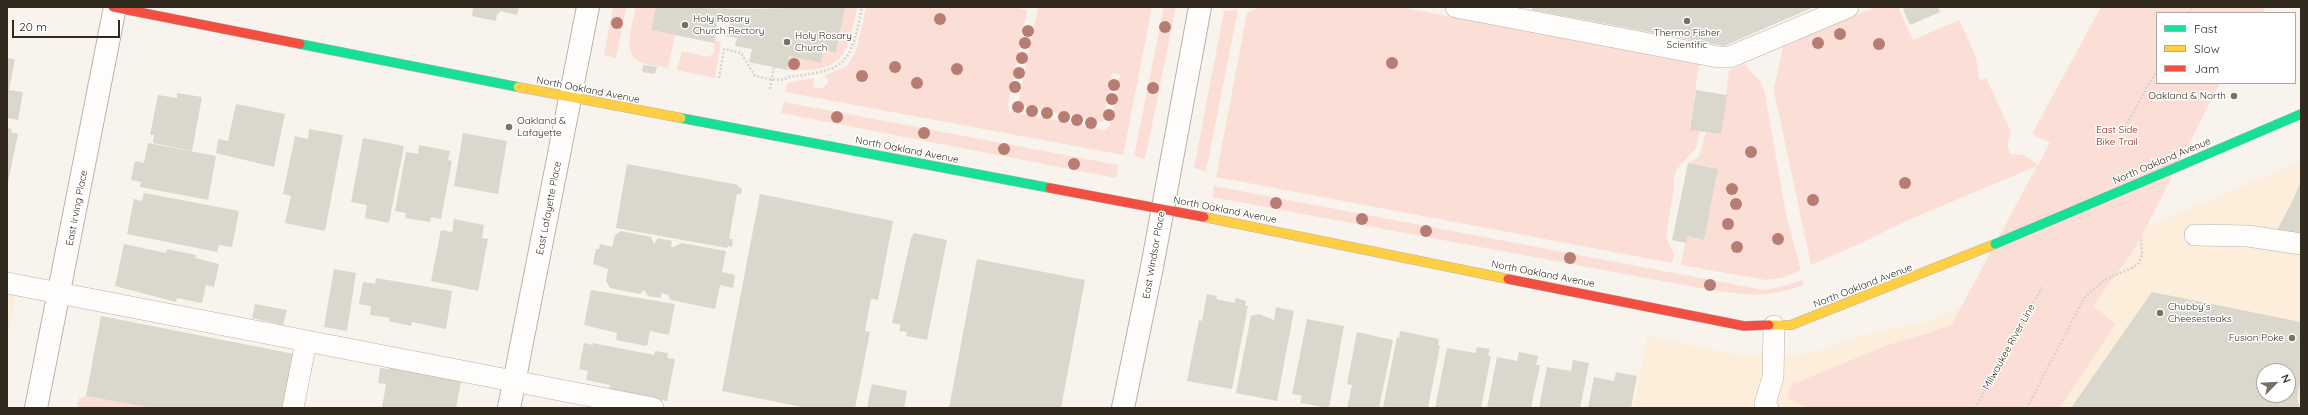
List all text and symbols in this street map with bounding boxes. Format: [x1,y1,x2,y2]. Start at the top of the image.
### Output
scale bar [14,12,122,38]
legend [2156,12,2296,84]
place label: Holy Rosary Church Rectory [693,13,765,36]
marker: Thermo Fisher Scientific [1682,16,1692,26]
text: 20 m [19,19,47,34]
marker: Holy Rosary Church Rectory [680,20,690,30]
text: Fast [2194,21,2218,36]
place label: Thermo Fisher Scientific [1654,27,1720,50]
place label: Holy Rosary Church [795,30,852,54]
marker: Holy Rosary Church [782,37,792,47]
text: Slow [2194,41,2220,56]
text: Jam [2194,61,2219,76]
street label: North Oakland Avenue [535,74,641,106]
place label: Oakland & North [2148,90,2226,102]
marker: Oakland & North [2229,91,2239,101]
place label: Oakland & Lafayette [517,115,566,138]
marker: Oakland & Lafayette [504,122,514,132]
park label: East Side Bike Trail [2096,124,2138,148]
street label: North Oakland Avenue [854,134,960,166]
street label: North Oakland Avenue [2111,135,2213,187]
street label: East Lafayette Place [534,160,564,256]
street label: East Irving Place [64,169,90,247]
street label: North Oakland Avenue [1172,194,1278,226]
street label: East Windsor Place [1140,210,1168,300]
street label: North Oakland Avenue [1490,258,1596,290]
street label: North Oakland Avenue [1812,262,1914,310]
place label: Chubby's Cheesesteaks [2168,301,2232,324]
street label: Milwaukee River Line [1980,302,2038,392]
marker: Chubby's Cheesesteaks [2155,308,2165,318]
place label: Fusion Poke [2229,332,2284,344]
marker: Fusion Poke [2287,333,2297,343]
north arrow [2256,363,2296,403]
text: N [2278,372,2294,385]

